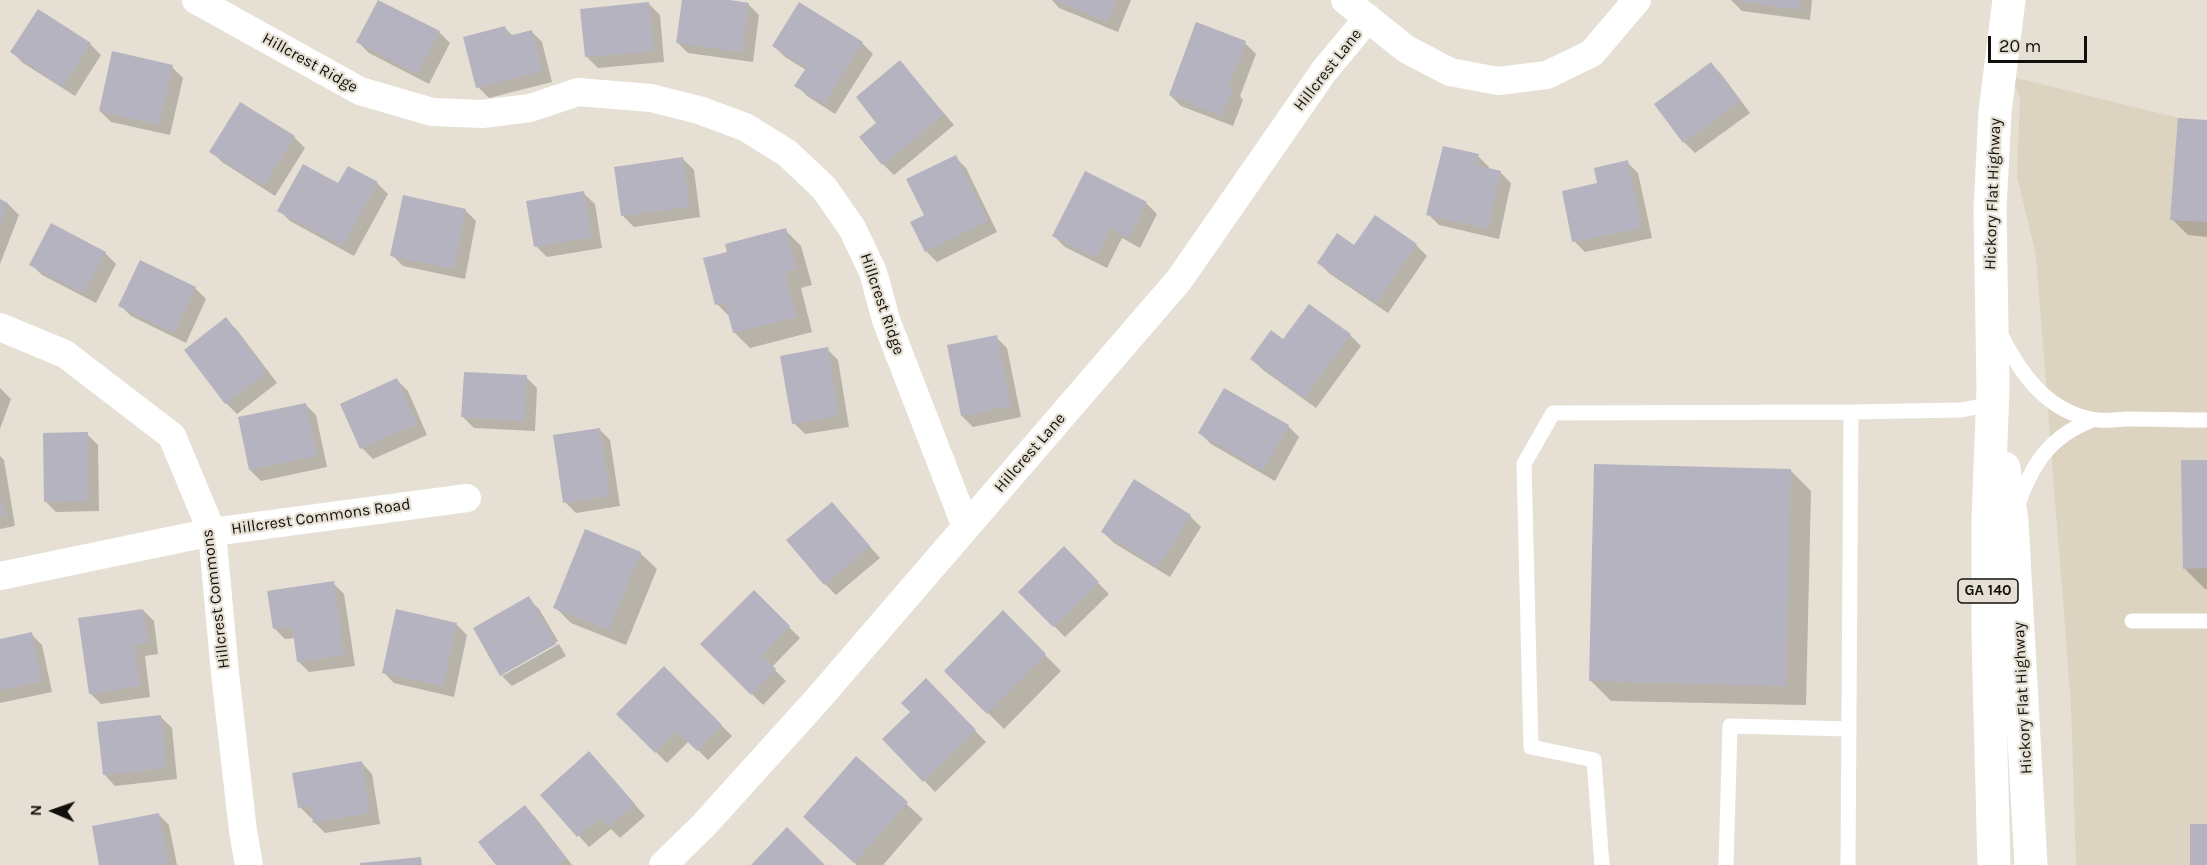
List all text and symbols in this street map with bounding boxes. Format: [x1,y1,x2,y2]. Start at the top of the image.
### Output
scale bar [1991,24,2090,62]
street label: Hillcrest Lane [1290,25,1366,115]
street label: Hillcrest Ridge [259,29,361,97]
text: 20 m [1999,35,2041,57]
street label: Hickory Flat Highway [1981,118,2005,270]
street label: Hillcrest Ridge [856,251,908,357]
street label: Hillcrest Lane [990,409,1070,497]
street label: Hillcrest Commons Road [230,495,412,539]
street label: Hillcrest Commons [198,528,234,670]
road number: GA 140 [1958,579,2018,603]
street label: Hickory Flat Highway [2009,622,2037,774]
north arrow [24,781,84,841]
text: N [26,804,45,816]

